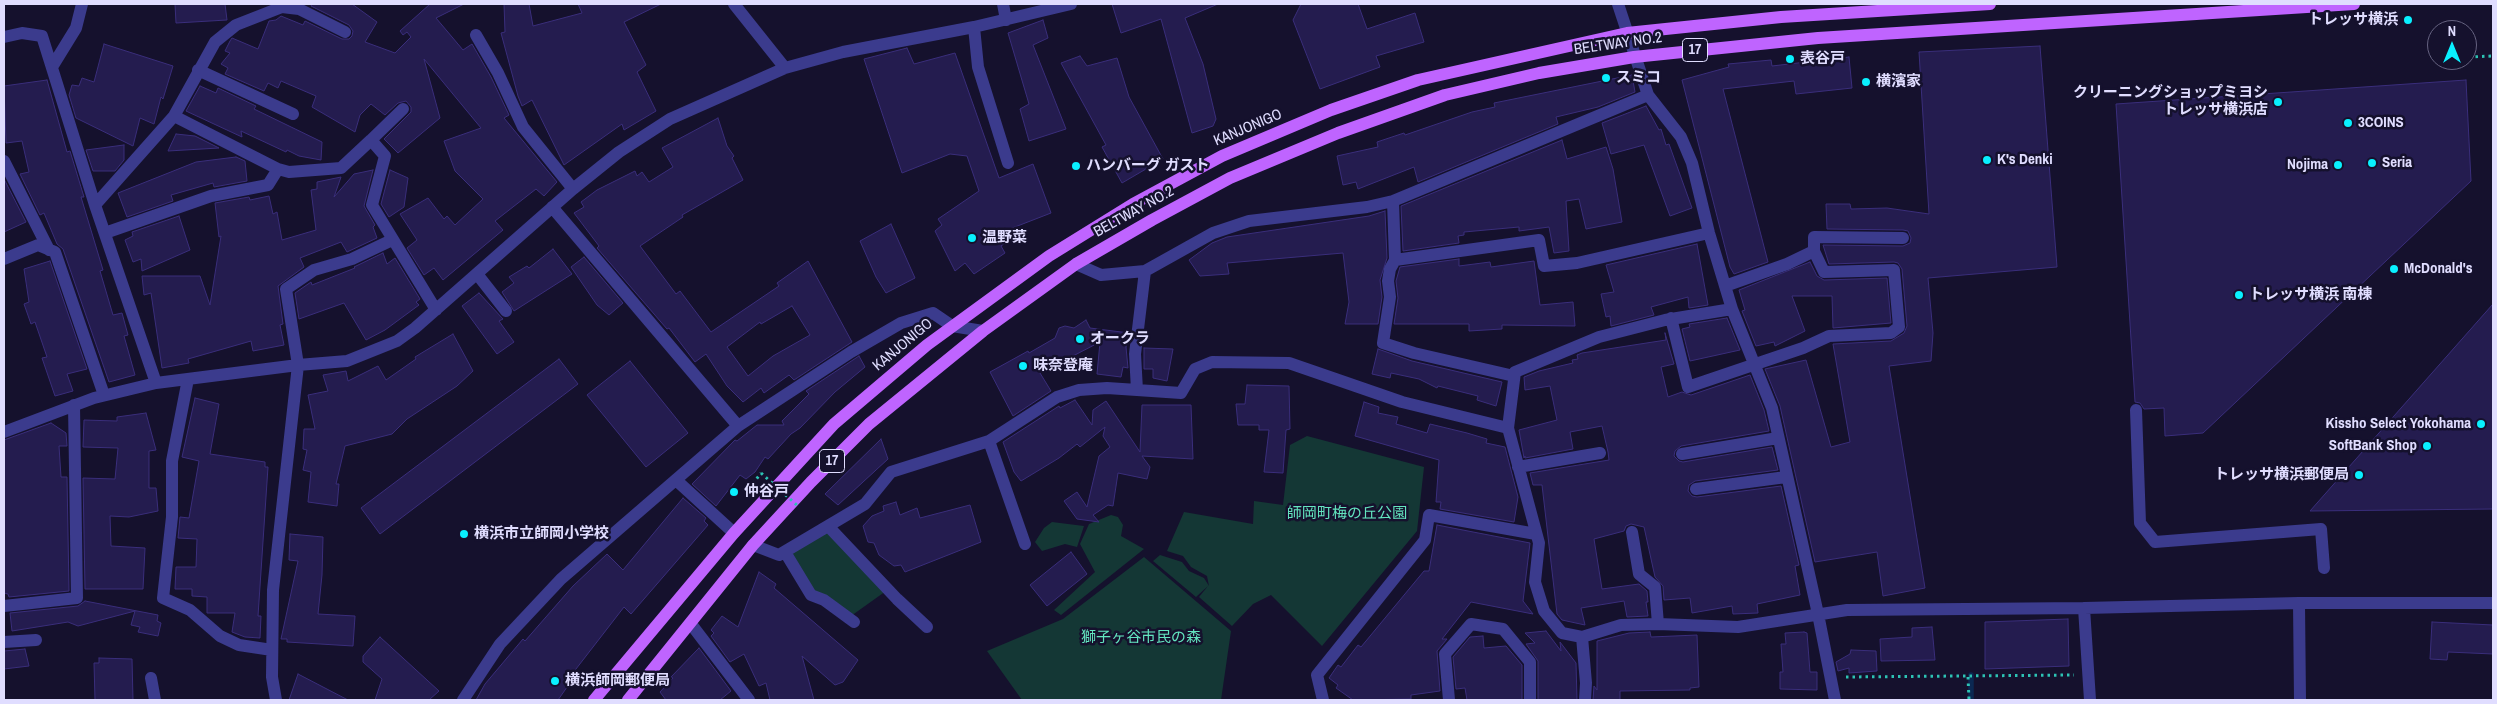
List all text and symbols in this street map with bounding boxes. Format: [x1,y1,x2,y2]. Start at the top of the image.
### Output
place label: トレッサ横浜 [2308,11,2398,29]
marker: トレッサ横浜 [2402,14,2414,26]
north arrow [2427,20,2477,70]
text: N [2448,22,2456,40]
street label: BELTWAY NO.2 [1573,29,1663,59]
road number: 17 [1682,38,1708,62]
place label: 表谷戸 [1800,50,1845,68]
marker: 表谷戸 [1784,53,1796,65]
place label: スミコ [1616,69,1661,87]
marker: スミコ [1600,72,1612,84]
place label: 横濱家 [1876,73,1921,91]
marker: 横濱家 [1860,76,1872,88]
place label: クリーニングショップミヨシ トレッサ横浜店 [2073,84,2268,119]
marker: クリーニングショップミヨシ トレッサ横浜店 [2272,96,2284,108]
street label: KANJONIGO [1211,106,1285,150]
place label: 3COINS [2358,114,2404,132]
marker: 3COINS [2342,117,2354,129]
place label: K's Denki [1997,151,2053,169]
marker: K's Denki [1981,154,1993,166]
place label: Seria [2382,154,2412,172]
place label: Nojima [2287,156,2328,174]
place label: ハンバーグ ガスト [1086,157,1209,175]
marker: Seria [2366,157,2378,169]
marker: Nojima [2332,159,2344,171]
marker: ハンバーグ ガスト [1070,160,1082,172]
street label: BELTWAY NO.2 [1091,183,1177,241]
place label: 温野菜 [982,229,1027,247]
marker: 温野菜 [966,232,978,244]
place label: McDonald's [2404,260,2473,278]
marker: McDonald's [2388,263,2400,275]
place label: トレッサ横浜 南棟 [2249,286,2372,304]
marker: トレッサ横浜 南棟 [2233,289,2245,301]
street label: KANJONIGO [869,315,937,375]
place label: オークラ [1090,330,1150,348]
marker: オークラ [1074,333,1086,345]
place label: 味奈登庵 [1033,357,1093,375]
marker: 味奈登庵 [1017,360,1029,372]
place label: Kissho Select Yokohama [2326,415,2471,433]
marker: Kissho Select Yokohama [2475,418,2487,430]
place label: SoftBank Shop [2329,437,2417,455]
marker: SoftBank Shop [2421,440,2433,452]
road number: 17 [820,450,844,472]
place label: トレッサ横浜郵便局 [2214,466,2349,484]
marker: トレッサ横浜郵便局 [2353,469,2365,481]
place label: 仲谷戸 [744,483,789,501]
marker: 仲谷戸 [728,486,740,498]
park label: 師岡町梅の丘公園 [1287,505,1407,523]
place label: 横浜市立師岡小学校 [474,525,609,543]
marker: 横浜市立師岡小学校 [458,528,470,540]
park label: 獅子ヶ谷市民の森 [1081,629,1201,647]
place label: 横浜師岡郵便局 [565,672,670,690]
marker: 横浜師岡郵便局 [549,675,561,687]

